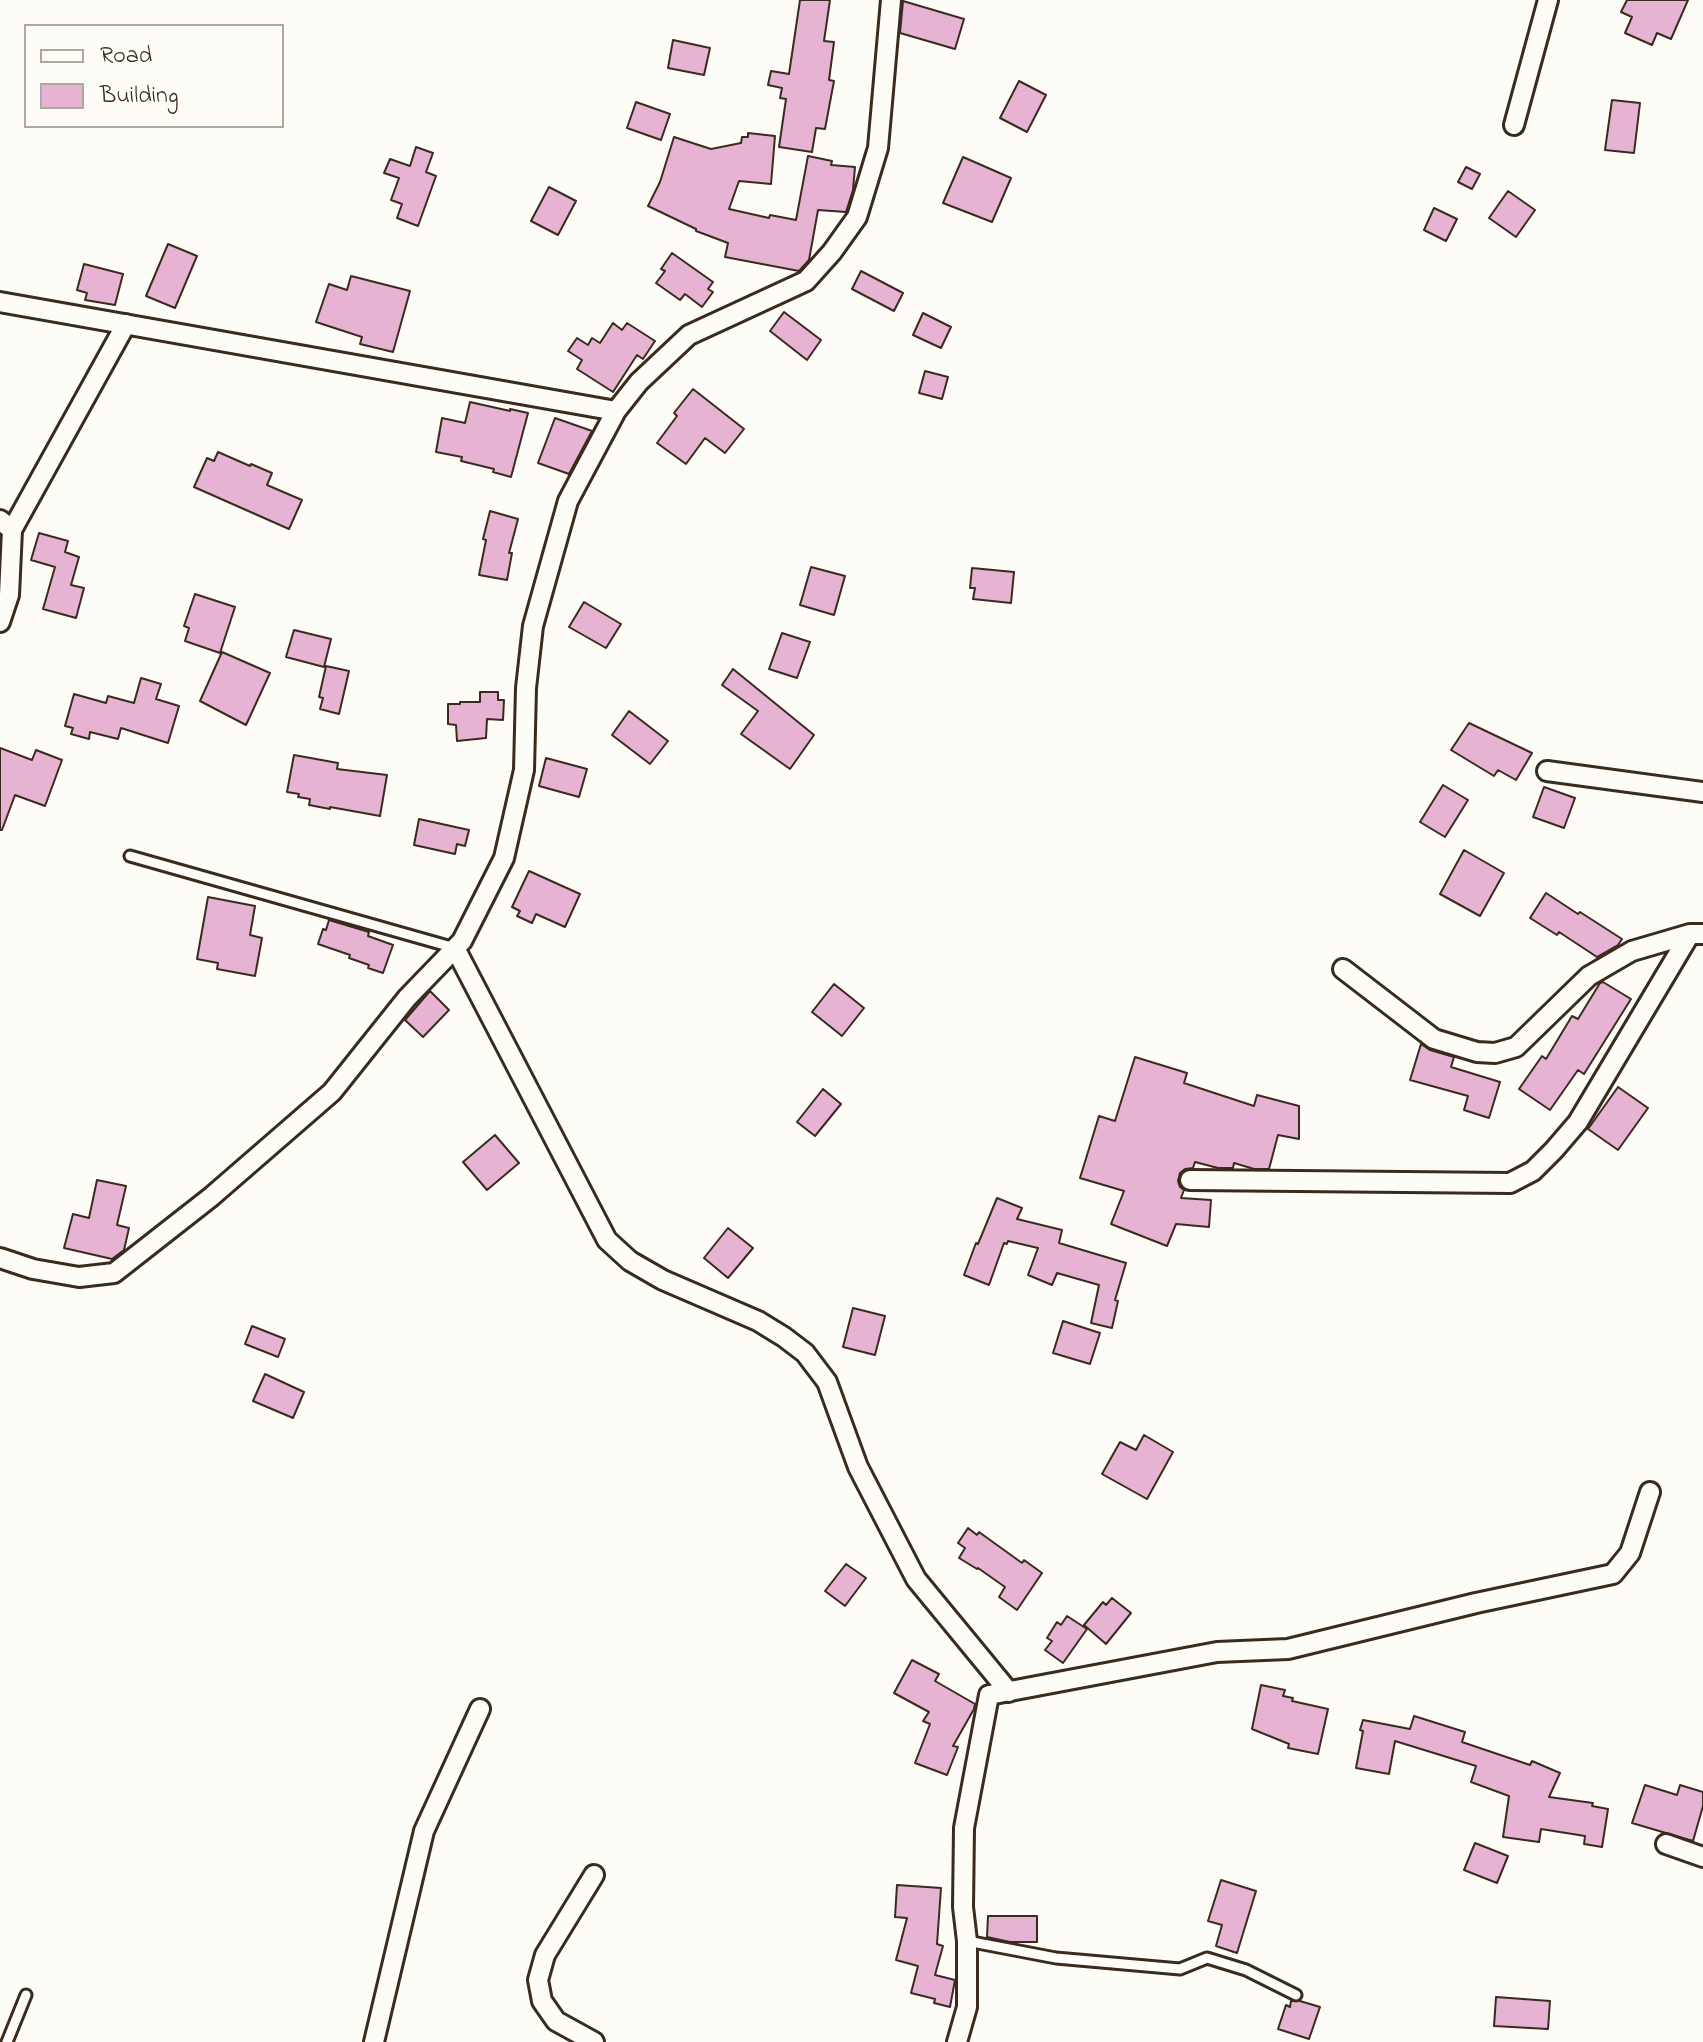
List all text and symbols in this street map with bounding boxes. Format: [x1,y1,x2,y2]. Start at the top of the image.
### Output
legend [24,24,284,128]
text: Road [100,39,152,74]
text: Building [100,79,179,114]

